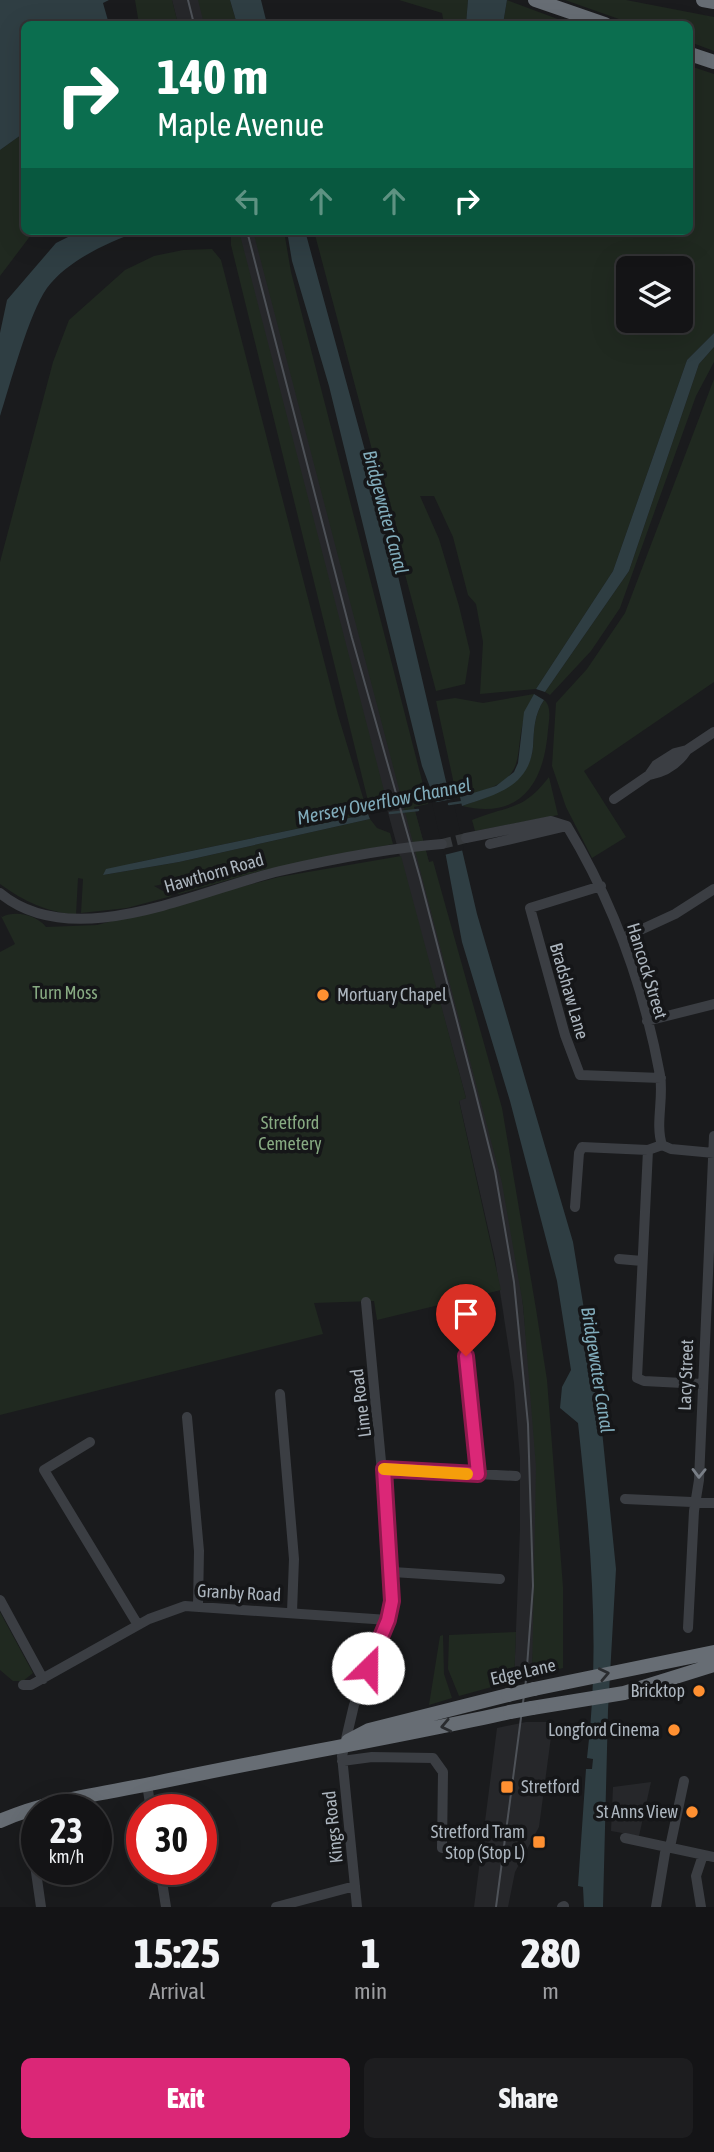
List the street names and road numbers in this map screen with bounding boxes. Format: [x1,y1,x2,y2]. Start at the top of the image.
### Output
street label: Hawthorn Road [162,848,266,897]
street label: Hancock Street [623,920,672,1021]
street label: Bradshaw Lane [546,940,593,1041]
street label: Lacy Street [674,1339,697,1411]
street label: Lime Road [346,1367,375,1439]
street label: Granby Road [196,1580,282,1605]
street label: Edge Lane [488,1654,558,1689]
street label: Kings Road [318,1790,347,1864]

